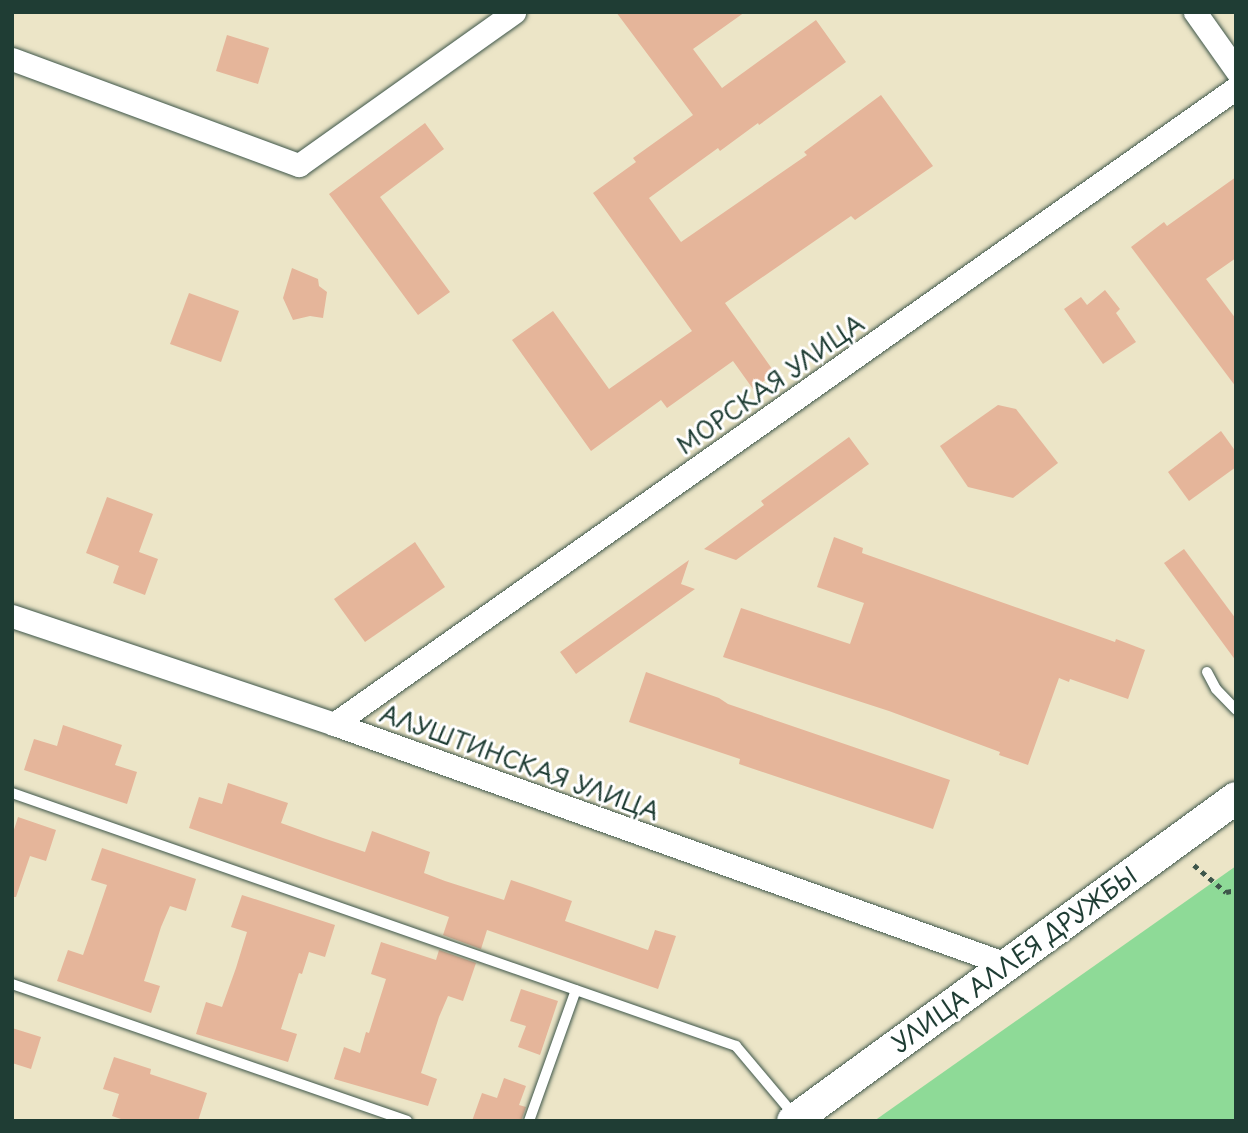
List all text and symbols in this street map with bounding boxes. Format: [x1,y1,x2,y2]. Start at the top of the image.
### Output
street label: МОРСКАЯ УЛИЦА [671,309,869,459]
street label: АЛУШТИНСКАЯ УЛИЦА [377,698,663,826]
street label: УЛИЦА АЛЛЕЯ ДРУЖБЫ [885,860,1143,1058]

